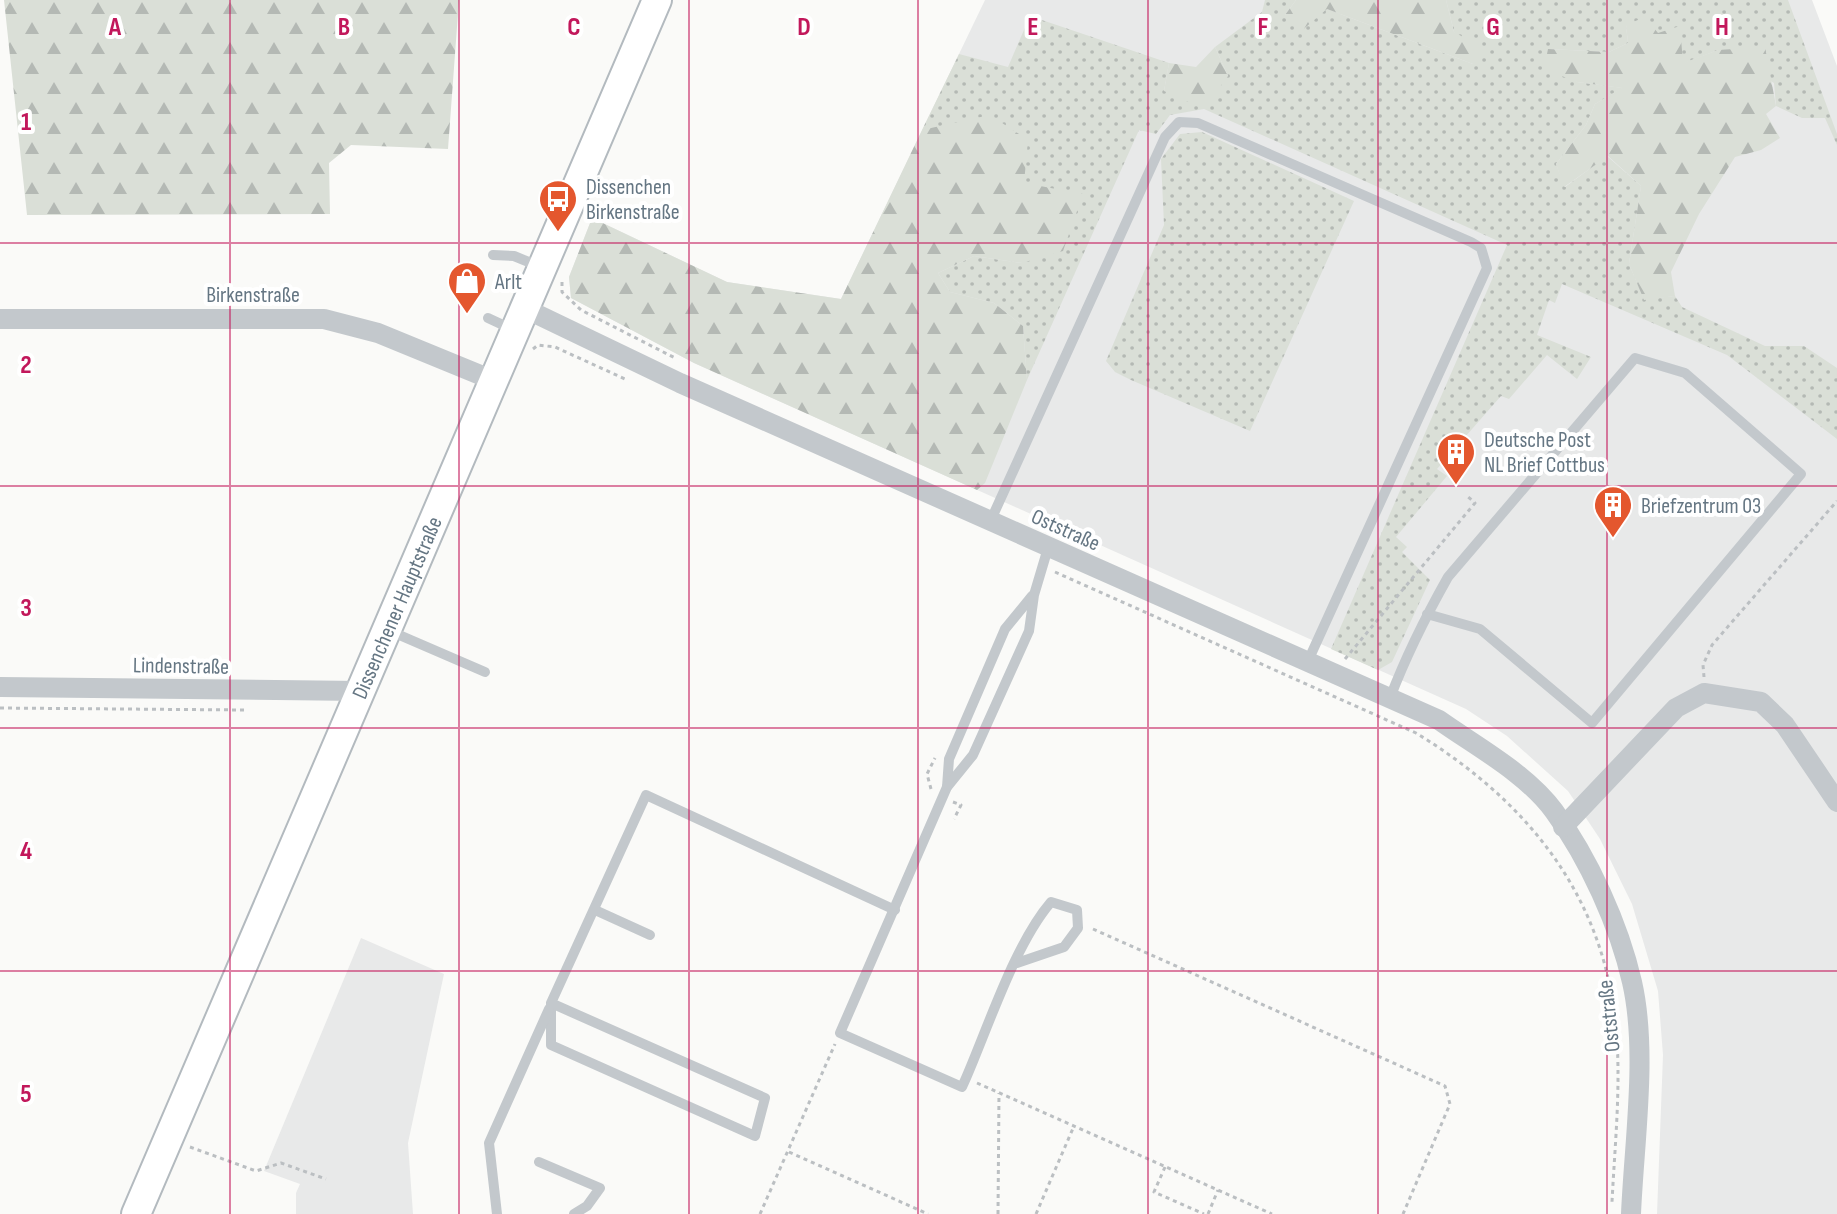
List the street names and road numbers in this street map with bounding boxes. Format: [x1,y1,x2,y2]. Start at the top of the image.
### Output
street label: Birkenstraße [206,282,300,309]
street label: Oststraße [1027,503,1104,557]
street label: Dissenchener Hauptstraße [347,513,449,703]
street label: Lindenstraße [133,652,229,681]
street label: Oststraße [1592,978,1627,1053]

